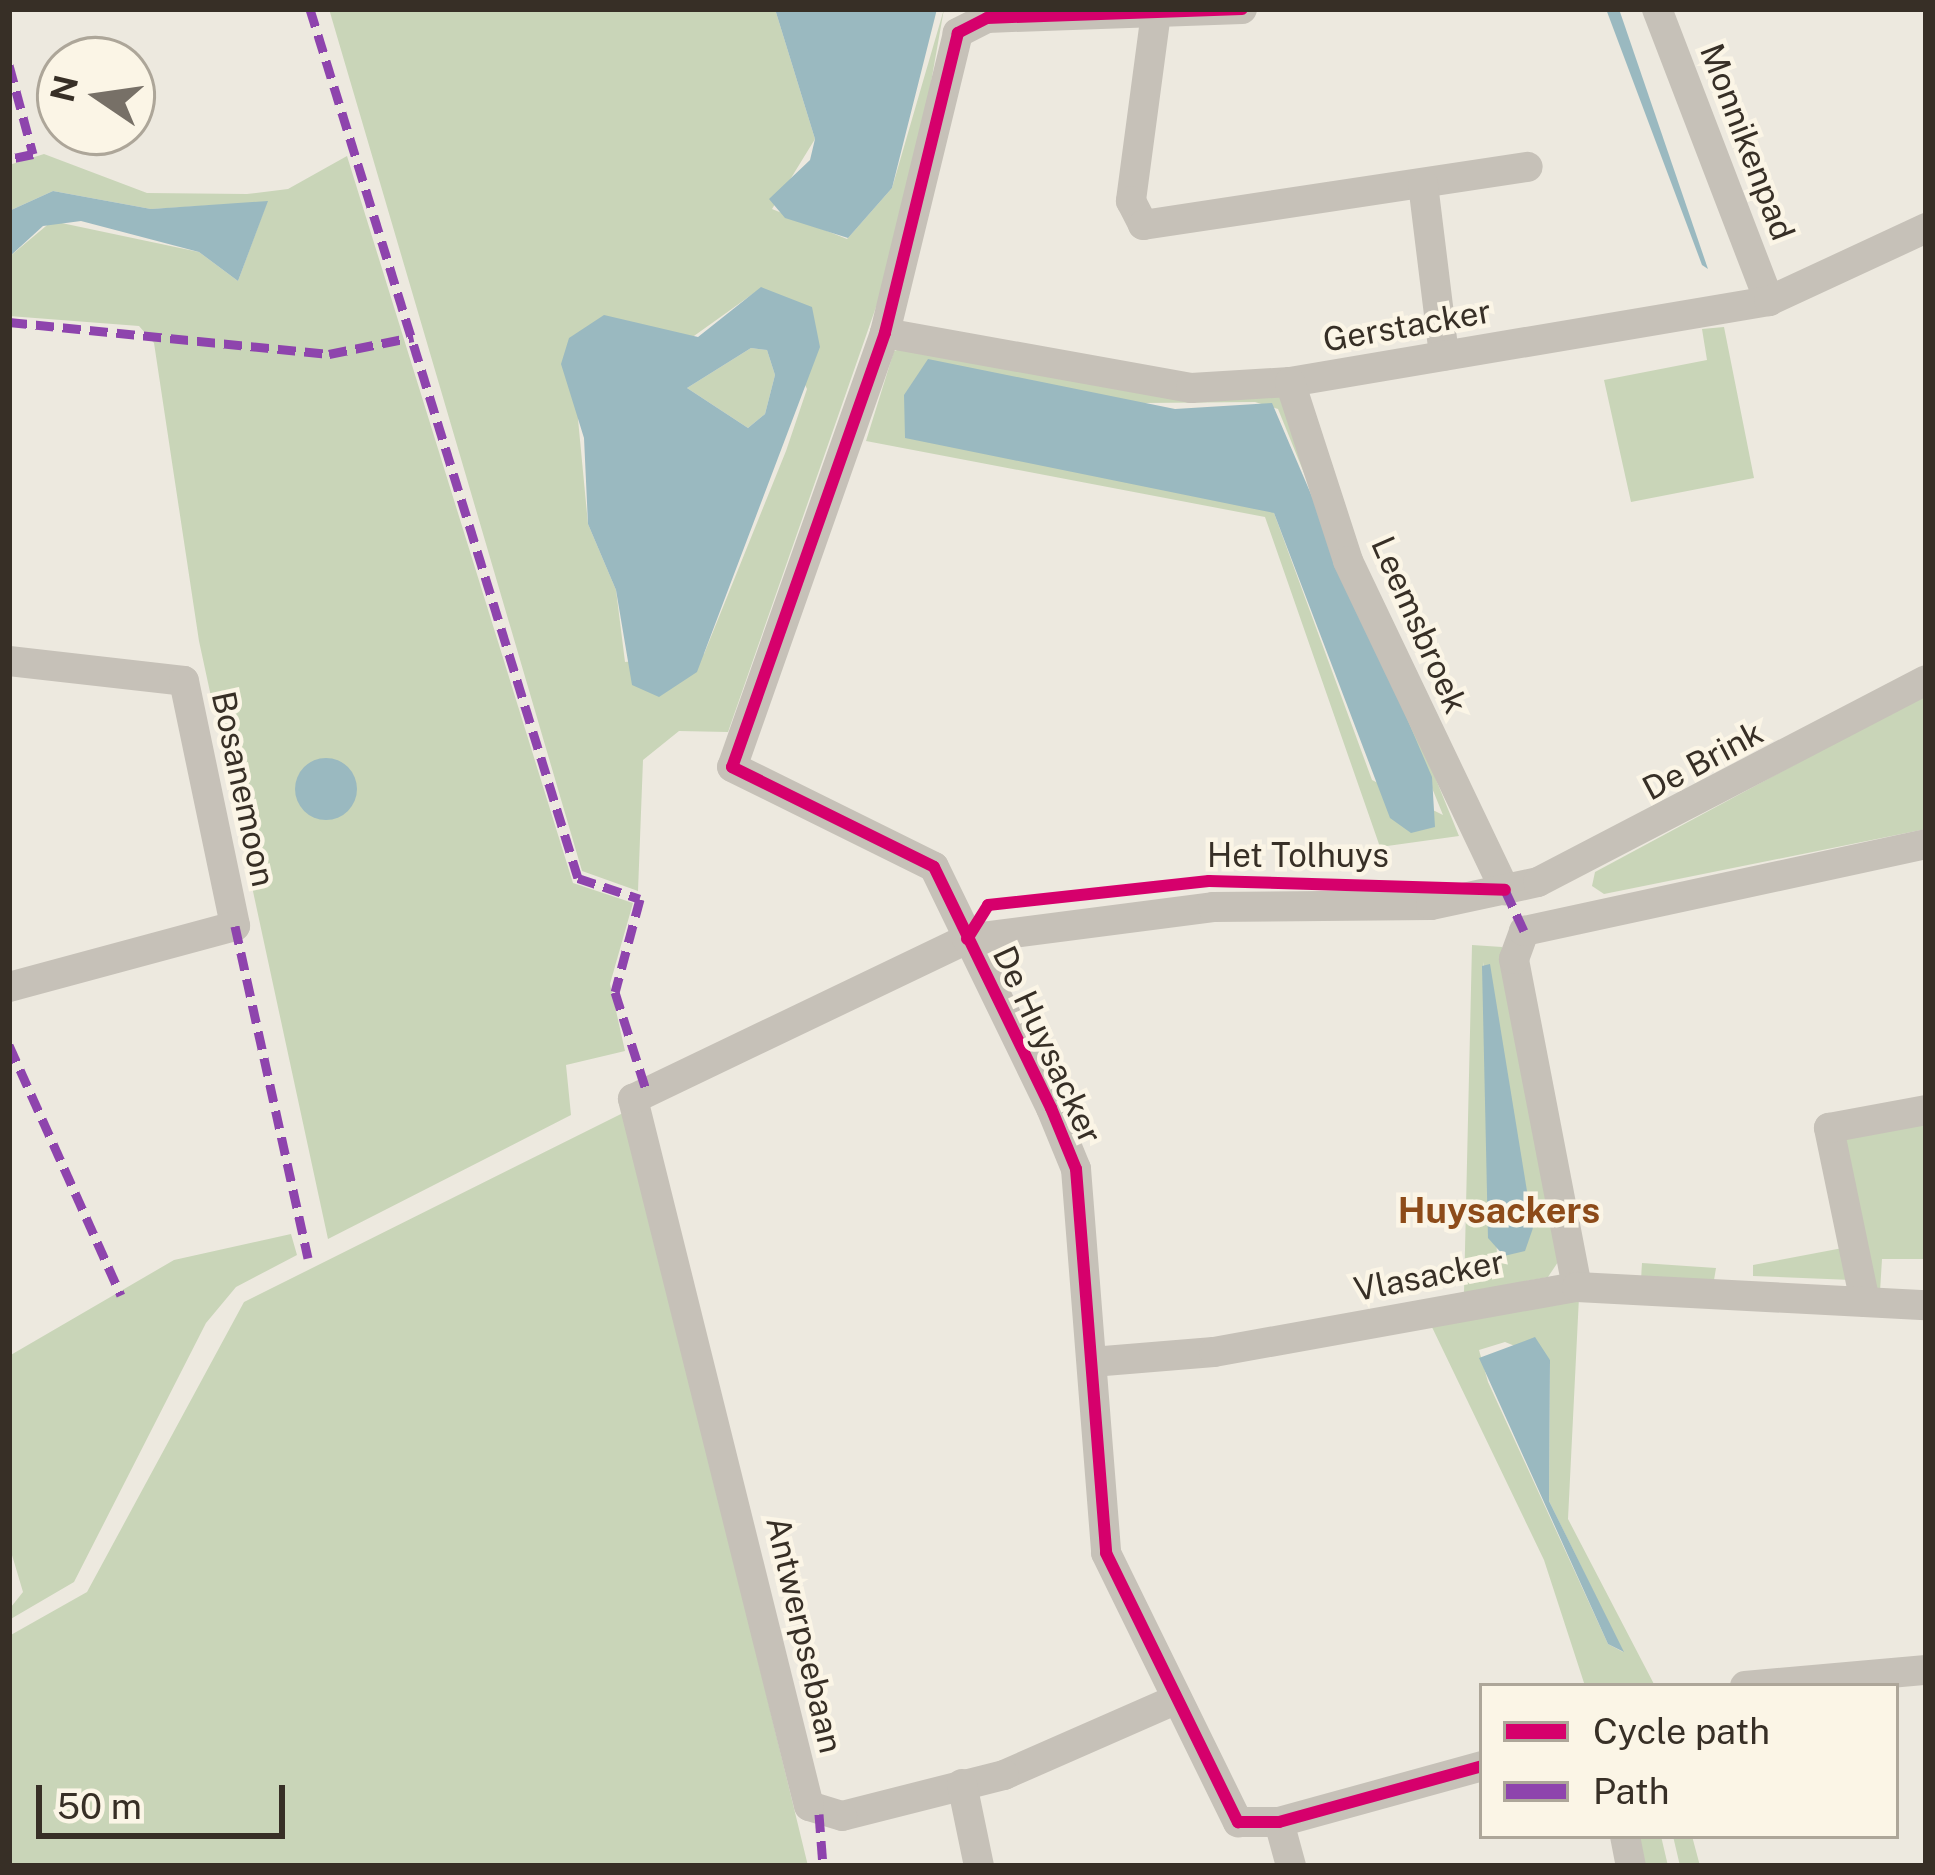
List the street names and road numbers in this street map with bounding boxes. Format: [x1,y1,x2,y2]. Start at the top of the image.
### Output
street label: Monnikenpad [1691,38,1803,246]
street label: Gerstacker [1320,292,1494,360]
street label: Leemsbroek [1362,531,1476,719]
street label: Bosanemoon [203,688,283,890]
street label: De Brink [1636,713,1770,809]
street label: Het Tolhuys [1207,836,1389,876]
street label: De Huysacker [984,940,1110,1150]
street label: Vlasacker [1351,1242,1507,1310]
street label: Antwerpsebaan [758,1513,850,1757]

